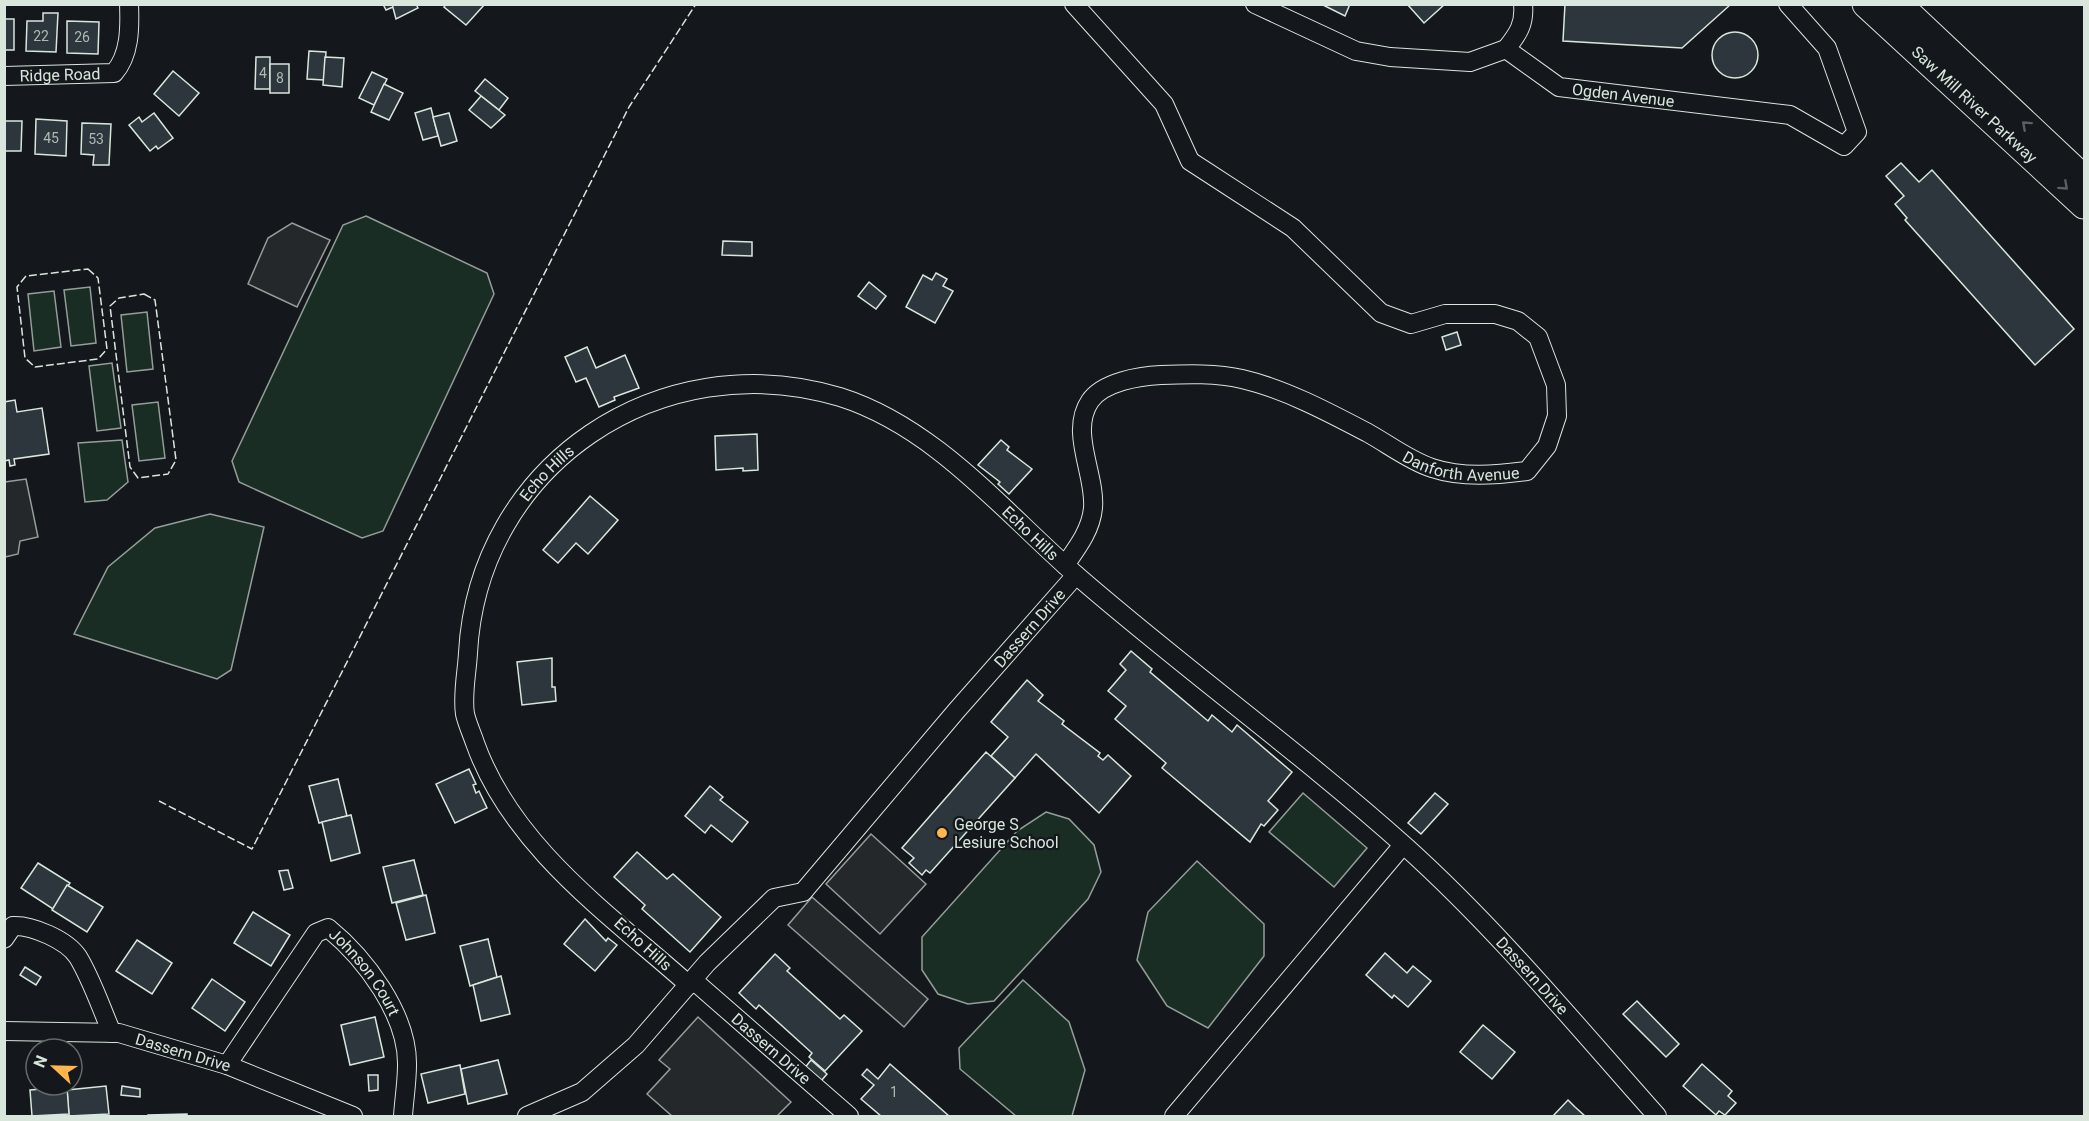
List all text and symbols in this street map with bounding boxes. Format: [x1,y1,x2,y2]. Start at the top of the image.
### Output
house number: 22 [33,28,49,44]
house number: 26 [74,29,90,45]
street label: Saw Mill River Parkway [1908,42,2042,167]
street label: Ridge Road [19,64,101,85]
house number: 4 [259,65,267,81]
house number: 8 [276,70,284,86]
street label: Ogden Avenue [1571,79,1675,110]
one-way arrow [2022,122,2033,133]
house number: 45 [43,130,59,146]
house number: 53 [88,131,104,147]
one-way arrow [2057,179,2068,190]
street label: Echo Hills [515,441,578,505]
street label: Danforth Avenue [1399,447,1520,484]
street label: Echo Hills [999,502,1063,564]
street label: Dassern Drive [990,585,1069,671]
place label: George S Lesiure School [954,815,1059,852]
marker: George S Lesiure School [935,826,949,840]
street label: Echo Hills [610,913,676,975]
street label: Johnson Court [326,924,404,1018]
street label: Dassern Drive [1492,933,1573,1018]
street label: Dassern Drive [728,1009,815,1088]
street label: Dassern Drive [133,1029,233,1075]
north arrow [24,1037,84,1097]
text: N [30,1053,51,1070]
house number: 1 [890,1084,898,1100]

